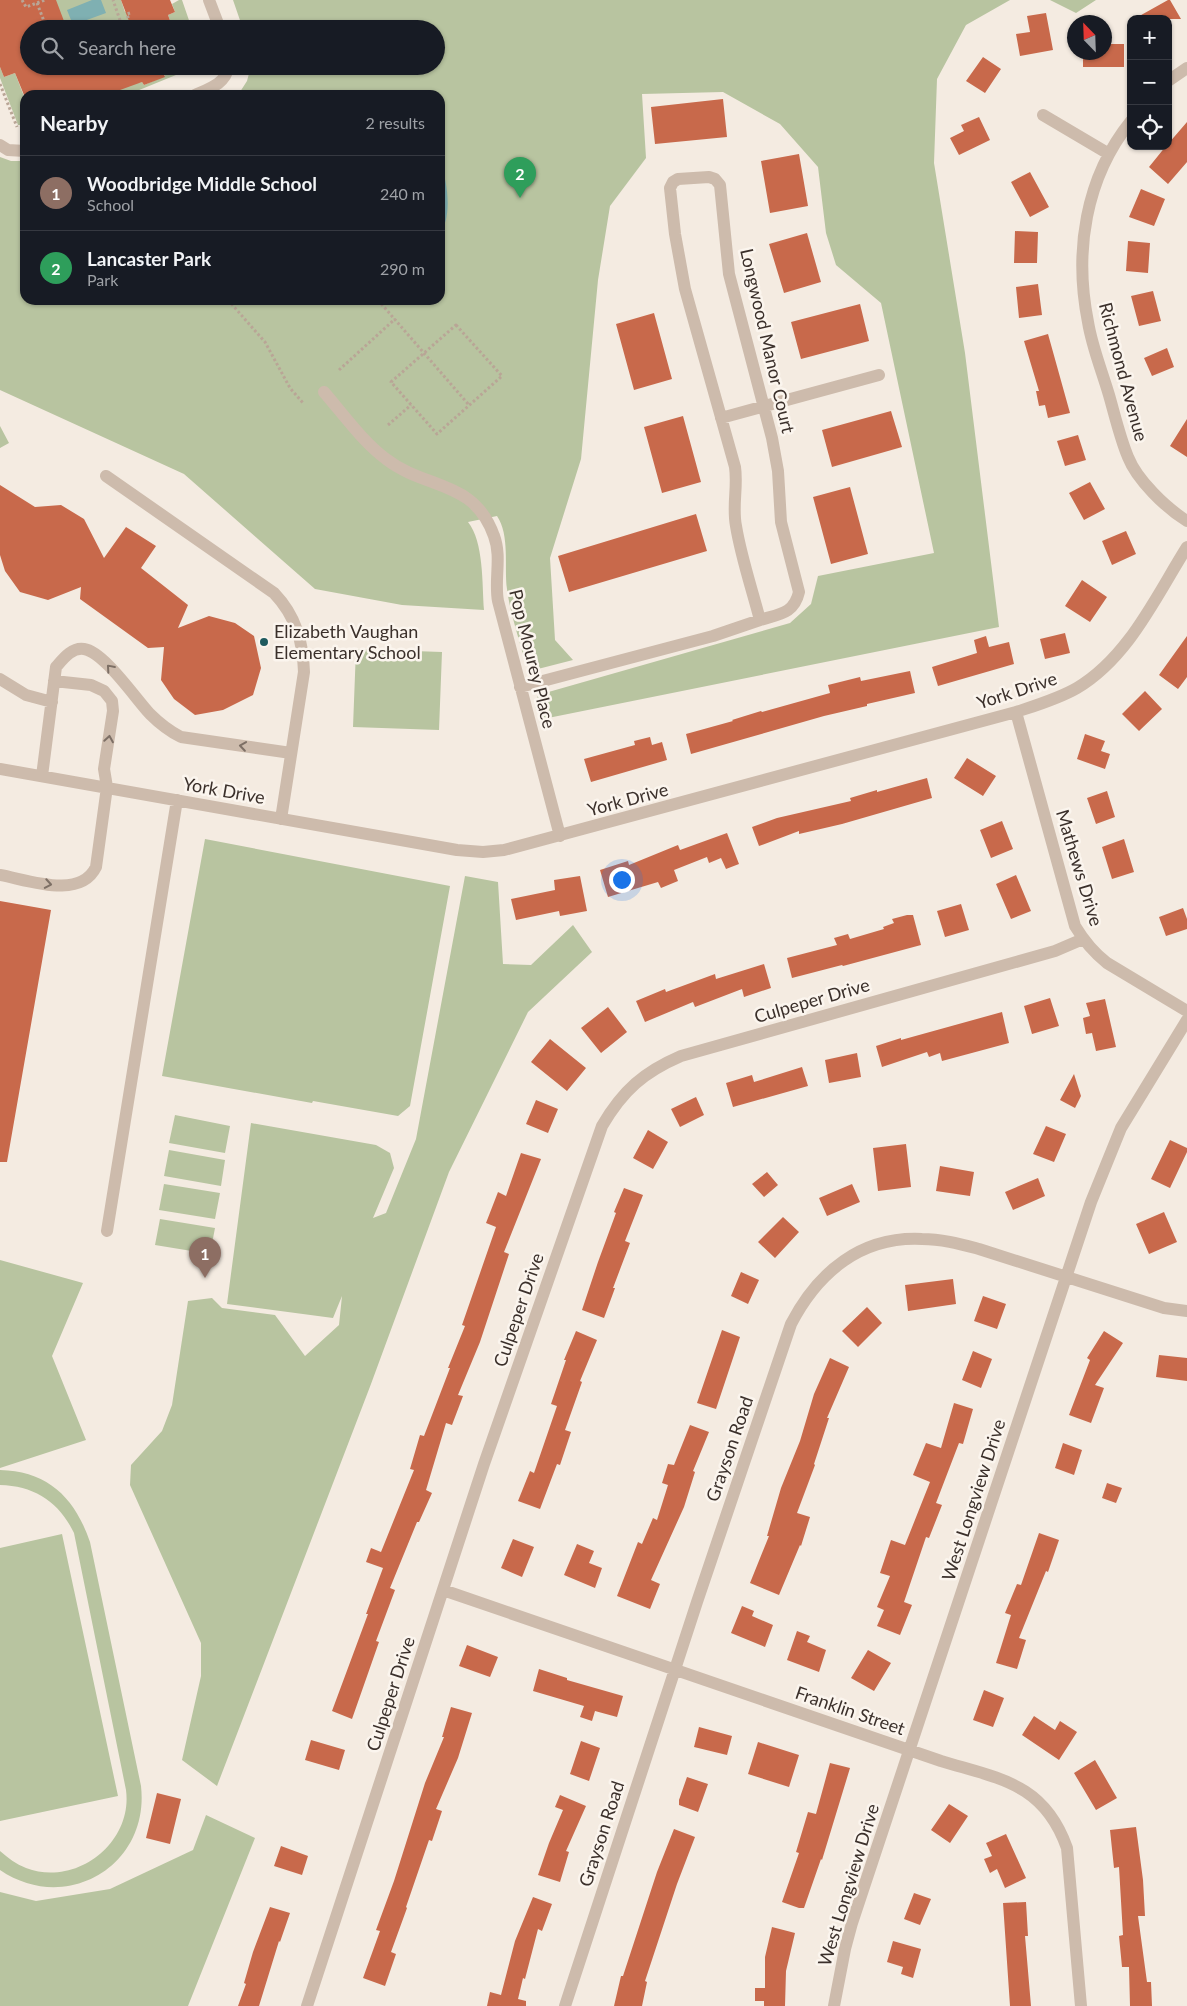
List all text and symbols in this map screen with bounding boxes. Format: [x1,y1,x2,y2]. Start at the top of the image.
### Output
north arrow [1067,15,1112,60]
map controls [1127,15,1172,150]
button: + [1127,15,1172,60]
search box [20,20,445,75]
icon: search [38,34,66,62]
text: Search here [78,36,176,59]
button: − [1127,60,1172,105]
button: locate [1127,105,1172,150]
text: Nearby [40,110,108,135]
text: 2 results [365,113,425,132]
pin: 2 [504,157,536,198]
text: Woodbridge Middle School [87,172,317,195]
text: 1 [51,184,61,203]
text: 240 m [380,184,425,203]
text: School [87,195,134,214]
street label: Longwood Manor Court [736,246,800,436]
text: Lancaster Park [87,247,211,270]
text: 2 [51,259,61,278]
text: 290 m [380,259,425,278]
text: Park [87,270,118,289]
street label: Richmond Avenue [1095,300,1153,444]
street label: Pop Mourey Place [505,587,561,731]
place label: Elizabeth Vaughan Elementary School [274,620,421,663]
marker: Elizabeth Vaughan Elementary School [258,636,270,648]
one-way arrow [107,664,116,673]
street label: York Drive [974,667,1059,713]
one-way arrow [103,734,113,743]
one-way arrow [239,741,247,752]
street label: York Drive [182,772,267,808]
street label: York Drive [585,778,671,820]
street label: Mathews Drive [1052,807,1108,929]
your location [609,867,635,893]
one-way arrow [44,878,52,888]
street label: Culpeper Drive [751,973,872,1027]
pin: 1 [189,1237,221,1278]
street label: Culpeper Drive [488,1250,548,1370]
street label: Grayson Road [701,1393,757,1504]
street label: West Longview Drive [937,1416,1010,1583]
street label: Culpeper Drive [361,1634,419,1754]
street label: Franklin Street [793,1681,909,1739]
street label: Grayson Road [574,1778,628,1889]
street label: West Longview Drive [813,1801,883,1968]

